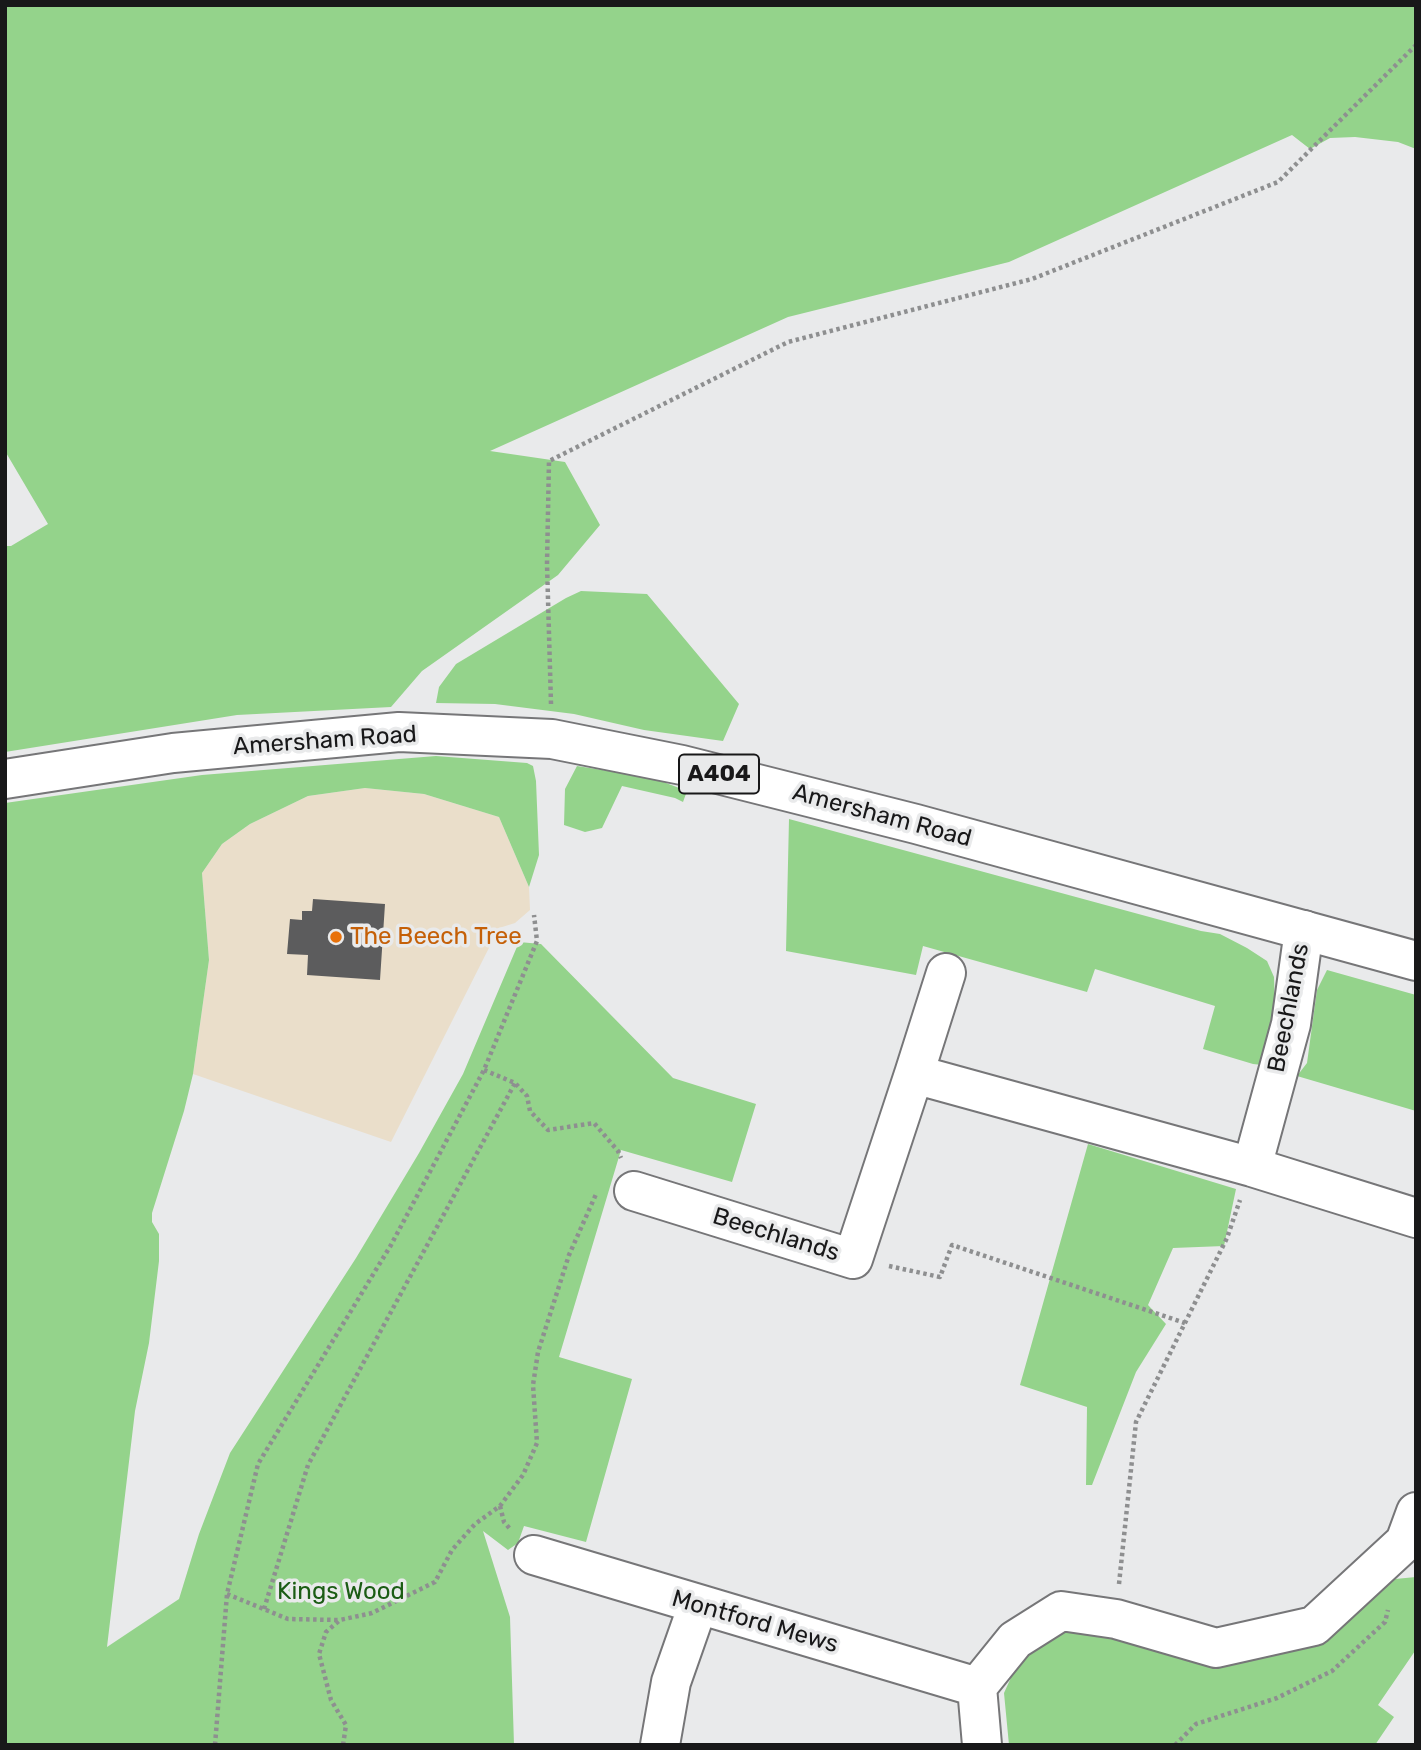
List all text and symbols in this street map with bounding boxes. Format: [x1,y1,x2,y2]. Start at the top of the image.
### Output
street label: Amersham Road [232,720,418,762]
road number: A404 [679,754,759,794]
street label: Amersham Road [789,778,975,854]
place label: The Beech Tree [350,923,522,951]
marker: The Beech Tree [328,929,344,945]
street label: Beechlands [1262,941,1316,1075]
street label: Beechlands [709,1202,843,1268]
park label: Kings Wood [277,1578,405,1606]
street label: Montford Mews [668,1584,842,1660]

